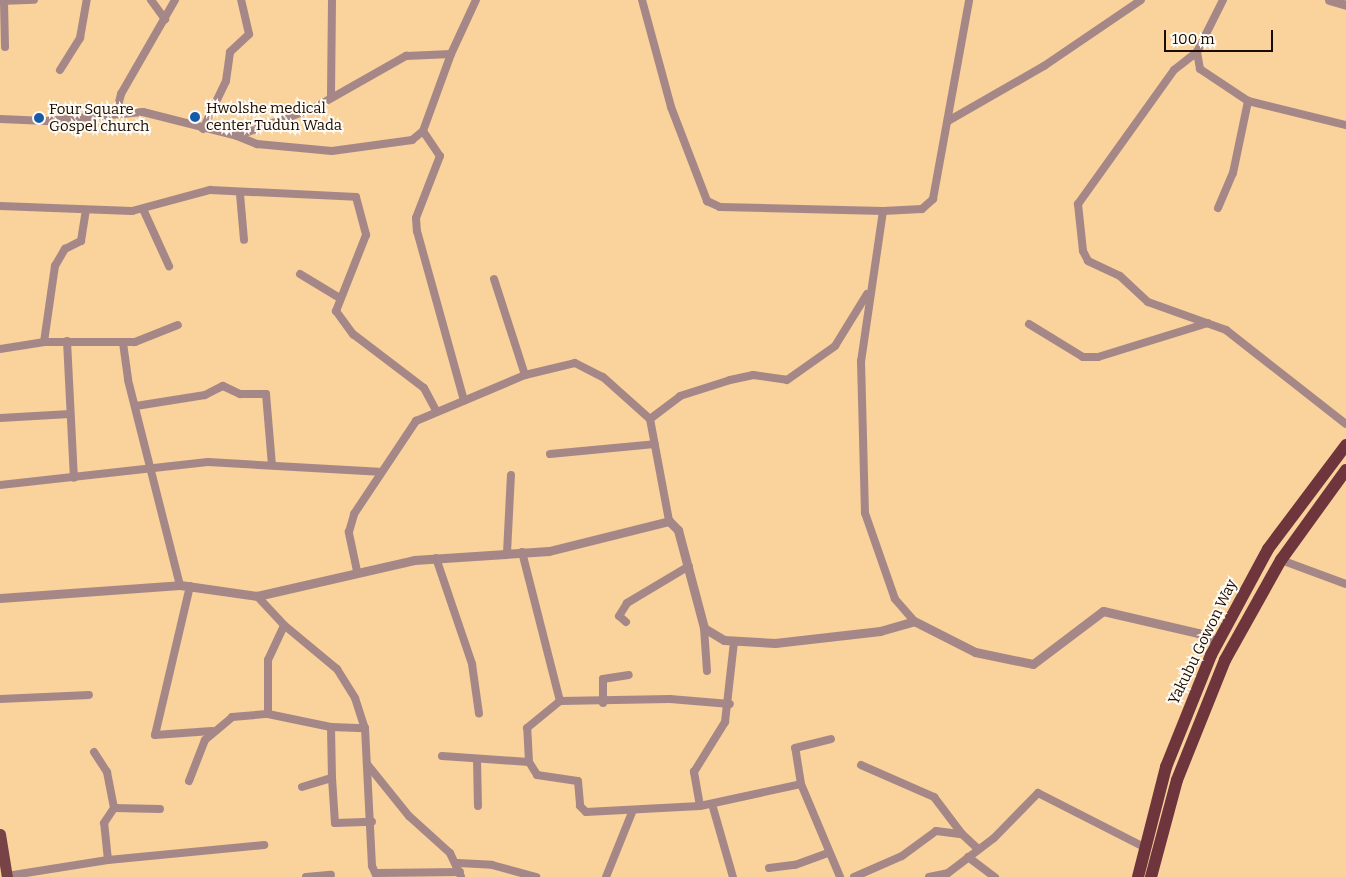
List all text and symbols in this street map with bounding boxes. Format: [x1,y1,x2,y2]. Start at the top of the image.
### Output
scale bar [1166,20,1275,52]
text: 100 m [1172,30,1215,48]
place label: Hwolshe medical center Tudun Wada [206,99,342,134]
place label: Four Square Gospel church [49,100,149,135]
marker: Hwolshe medical center Tudun Wada [188,110,202,124]
marker: Four Square Gospel church [33,112,45,124]
street label: Yakubu Gowon Way [1165,576,1241,708]

